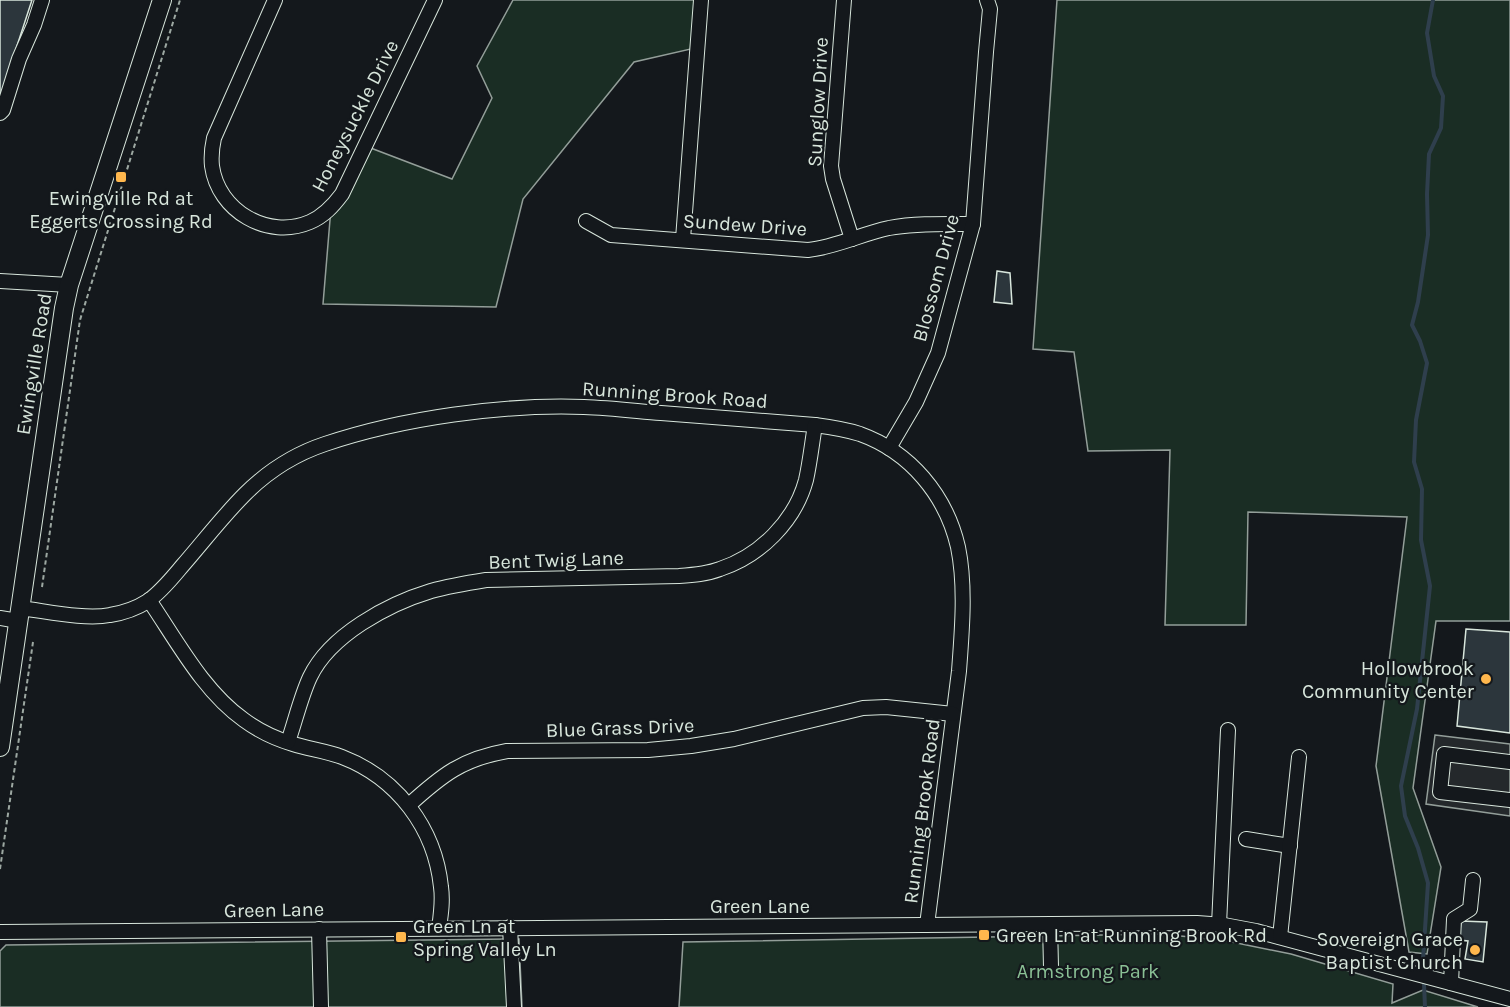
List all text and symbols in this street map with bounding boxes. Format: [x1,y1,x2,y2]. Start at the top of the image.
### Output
street label: Honeysuckle Drive [307,36,403,196]
street label: Sunglow Drive [803,36,833,168]
marker: Ewingville Rd at Eggerts Crossing Rd [114,170,128,184]
place label: Ewingville Rd at Eggerts Crossing Rd [29,187,213,233]
street label: Sundew Drive [682,209,808,241]
street label: Blossom Drive [908,212,964,344]
street label: Ewingville Road [11,291,57,437]
street label: Running Brook Road [581,377,769,413]
street label: Bent Twig Lane [488,546,624,574]
place label: Hollowbrook Community Center [1302,657,1475,703]
marker: Hollowbrook Community Center [1479,672,1493,686]
street label: Blue Grass Drive [545,714,695,742]
street label: Running Brook Road [899,717,945,905]
street label: Green Lane [710,895,810,918]
street label: Green Lane [224,898,324,922]
place label: Green Ln at Spring Valley Ln [413,915,557,961]
place label: Green Ln at Running Brook Rd [996,924,1267,947]
marker: Green Ln at Running Brook Rd [977,928,991,942]
place label: Sovereign Grace Baptist Church [1316,928,1463,974]
marker: Green Ln at Spring Valley Ln [394,930,408,944]
marker: Sovereign Grace Baptist Church [1468,943,1482,957]
park label: Armstrong Park [1017,960,1159,983]

